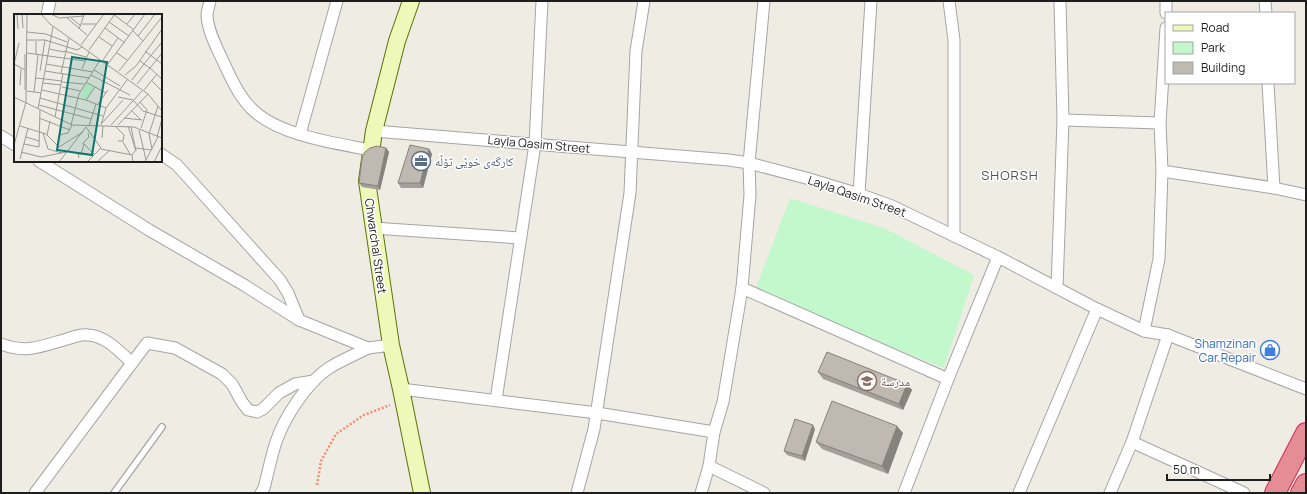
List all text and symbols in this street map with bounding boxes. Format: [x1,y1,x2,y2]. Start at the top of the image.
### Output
legend [1165,12,1295,84]
inset map [14,14,162,162]
text: Road [1201,19,1229,36]
text: Park [1201,39,1226,56]
text: Building [1201,59,1245,76]
street label: Layla Qasim Street [487,131,591,157]
office icon: کارگەی خوێی تۆڵە [410,150,432,172]
place label: کارگەی خوێی تۆڵە [435,153,514,170]
district label: SHORSH [981,166,1039,184]
street label: Layla Qasim Street [806,171,909,221]
street label: Chwarchal Street [361,197,391,295]
place label: Shamzinan Car Repair [1195,335,1257,366]
shop icon: Shamzinan Car Repair [1259,339,1281,361]
school or university icon: مدرسة [856,370,878,392]
place label: مدرسة [881,373,910,390]
scale bar [1167,456,1270,482]
text: 50 m [1173,461,1200,478]

